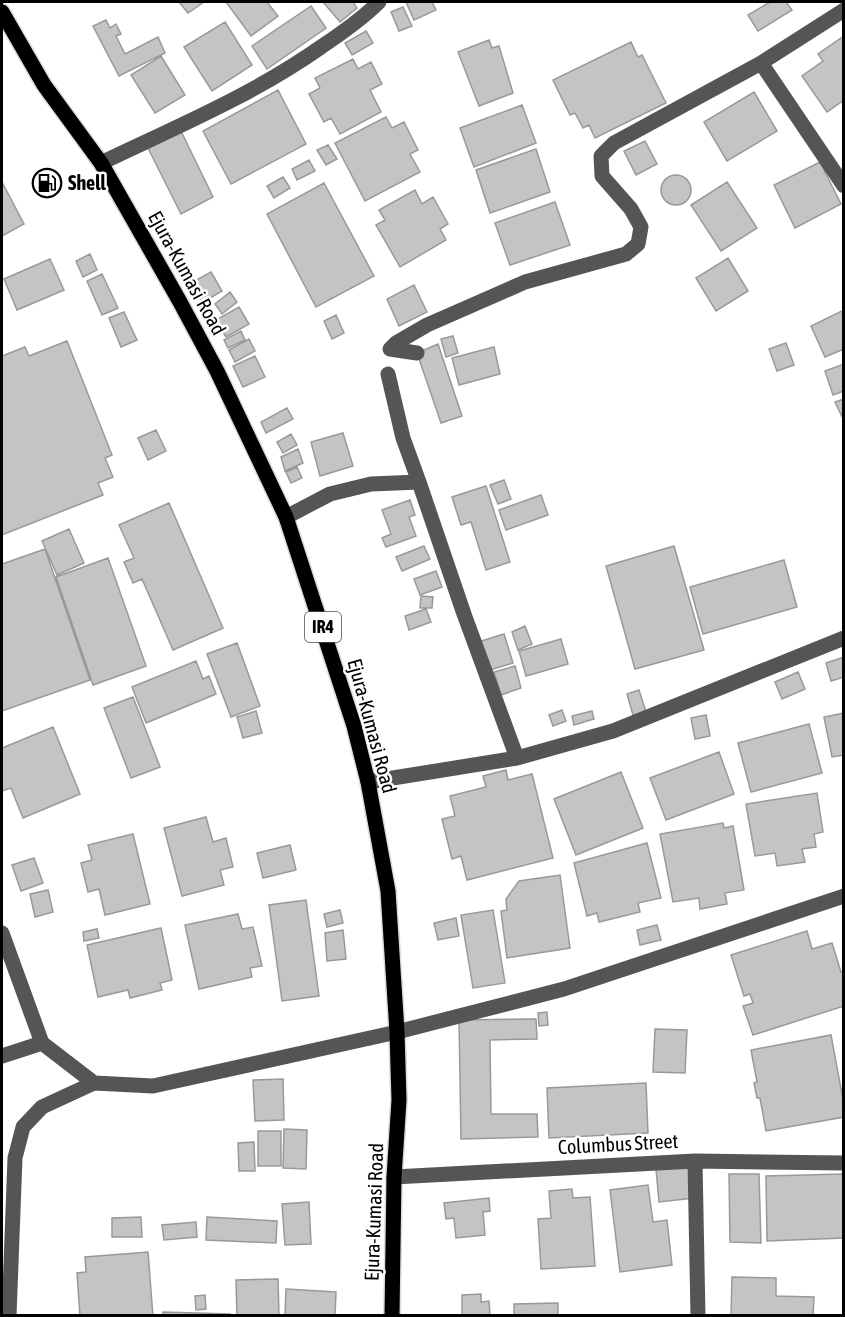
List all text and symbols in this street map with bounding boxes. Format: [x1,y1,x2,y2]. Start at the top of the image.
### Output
fuel station icon: Shell [31,167,63,199]
place label: Shell [68,171,106,194]
street label: Ejura-Kumasi Road [144,207,231,339]
road number: IR4 [305,612,341,642]
street label: Ejura-Kumasi Road [344,656,401,796]
street label: Columbus Street [557,1129,679,1158]
street label: Ejura-Kumasi Road [360,1143,387,1281]

